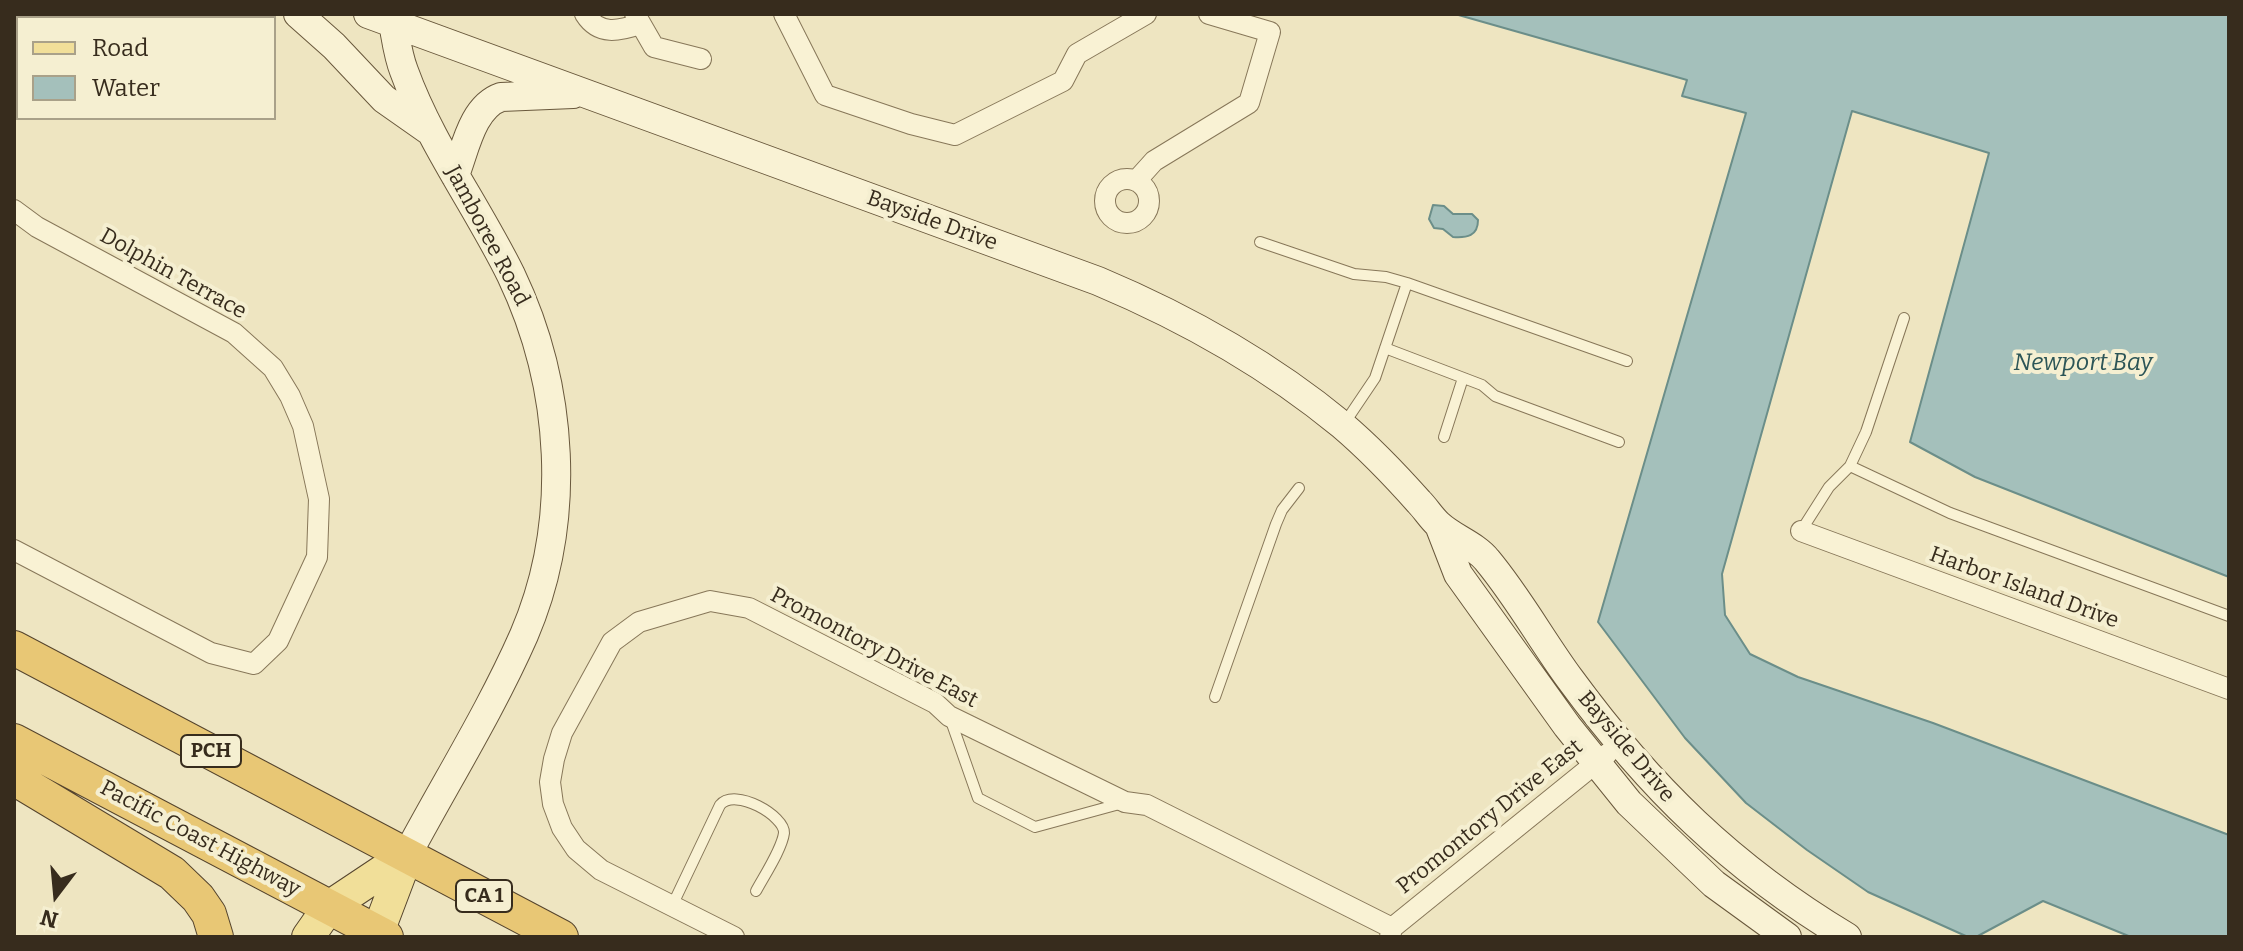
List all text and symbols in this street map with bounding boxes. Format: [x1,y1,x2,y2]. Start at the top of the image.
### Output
legend [16,16,276,120]
text: Road [92,34,148,62]
text: Water [92,74,160,102]
street label: Jamboree Road [439,162,535,310]
street label: Bayside Drive [863,185,1001,257]
street label: Dolphin Terrace [95,223,251,325]
water label: Newport Bay [2013,349,2153,377]
street label: Harbor Island Drive [1926,541,2122,635]
street label: Promontory Drive East [766,582,982,714]
street label: Bayside Drive [1572,686,1680,808]
street label: Promontory Drive East [1392,734,1588,900]
road number: PCH [181,735,241,767]
street label: Pacific Coast Highway [95,775,305,903]
north arrow [16,855,96,935]
road number: CA 1 [456,880,512,912]
text: N [37,903,61,934]

